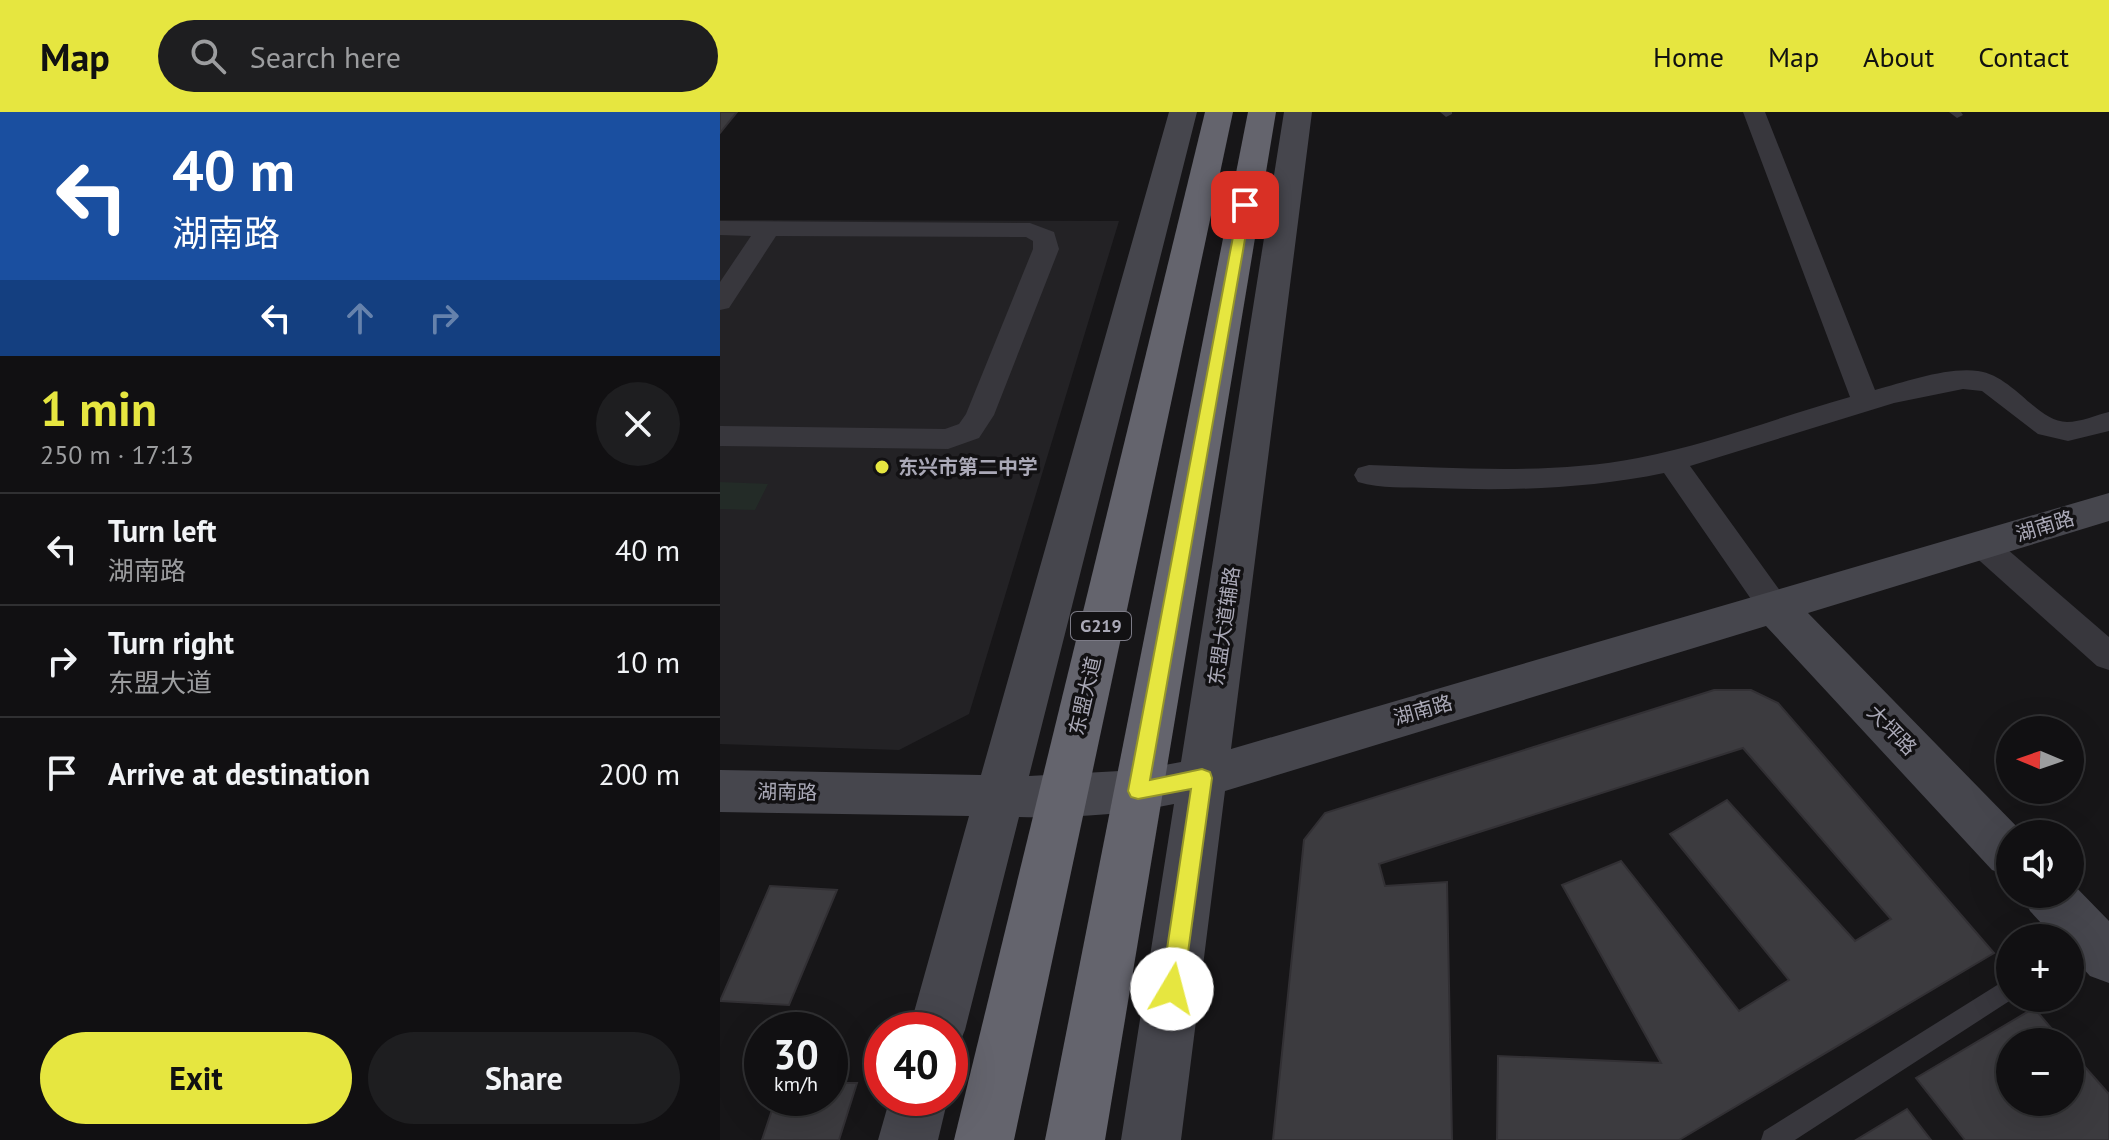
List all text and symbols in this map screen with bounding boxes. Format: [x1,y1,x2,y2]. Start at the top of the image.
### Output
search box [158,20,718,92]
text: Map [40,32,110,81]
icon: search [186,34,230,78]
text: Search here [250,37,401,76]
text: Home [1653,38,1724,75]
text: Map [1768,38,1819,75]
text: About [1863,38,1934,75]
text: Contact [1978,38,2069,75]
text: 40 m [172,134,295,206]
icon: left [40,144,144,248]
pin [1211,171,1279,239]
icon: arrive [1223,183,1267,227]
text: 湖南路 [172,209,280,256]
icon: left [254,296,298,340]
icon: ahead [338,296,382,340]
icon: right [422,296,466,340]
text: 1 min [40,377,157,439]
button: close [596,382,680,466]
text: 250 m · 17:13 [40,438,194,471]
place label: 东兴市第二中学 [898,454,1038,480]
marker: 东兴市第二中学 [873,458,891,476]
street label: 湖南路 [2013,505,2077,547]
text: Turn left [108,511,216,550]
icon: left [40,527,84,571]
text: 40 m [615,530,680,569]
text: 湖南路 [108,554,186,587]
street label: 东盟大道辅路 [1203,565,1245,687]
road number: G219 [1071,612,1131,640]
text: Turn right [108,623,234,662]
icon: right [40,639,84,683]
text: 10 m [615,642,680,681]
street label: 东盟大道 [1063,654,1107,738]
text: 东盟大道 [108,666,212,699]
street label: 湖南路 [1391,689,1455,731]
street label: 大坪路 [1862,699,1922,761]
north arrow [1996,716,2084,804]
map controls [1996,716,2084,1116]
icon: arrive [40,751,84,795]
text: Arrive at destination [108,754,370,793]
text: 200 m [599,754,680,793]
street label: 湖南路 [757,778,817,806]
button: sound [1996,820,2084,908]
button: + [1996,924,2084,1012]
position arrow [1130,947,1214,1031]
speed limit sign: 40 [864,1012,968,1116]
text: 30 [773,1028,819,1080]
button: − [1996,1028,2084,1116]
button: Exit [40,1032,352,1124]
button: Share [368,1032,680,1124]
text: km/h [774,1071,818,1097]

